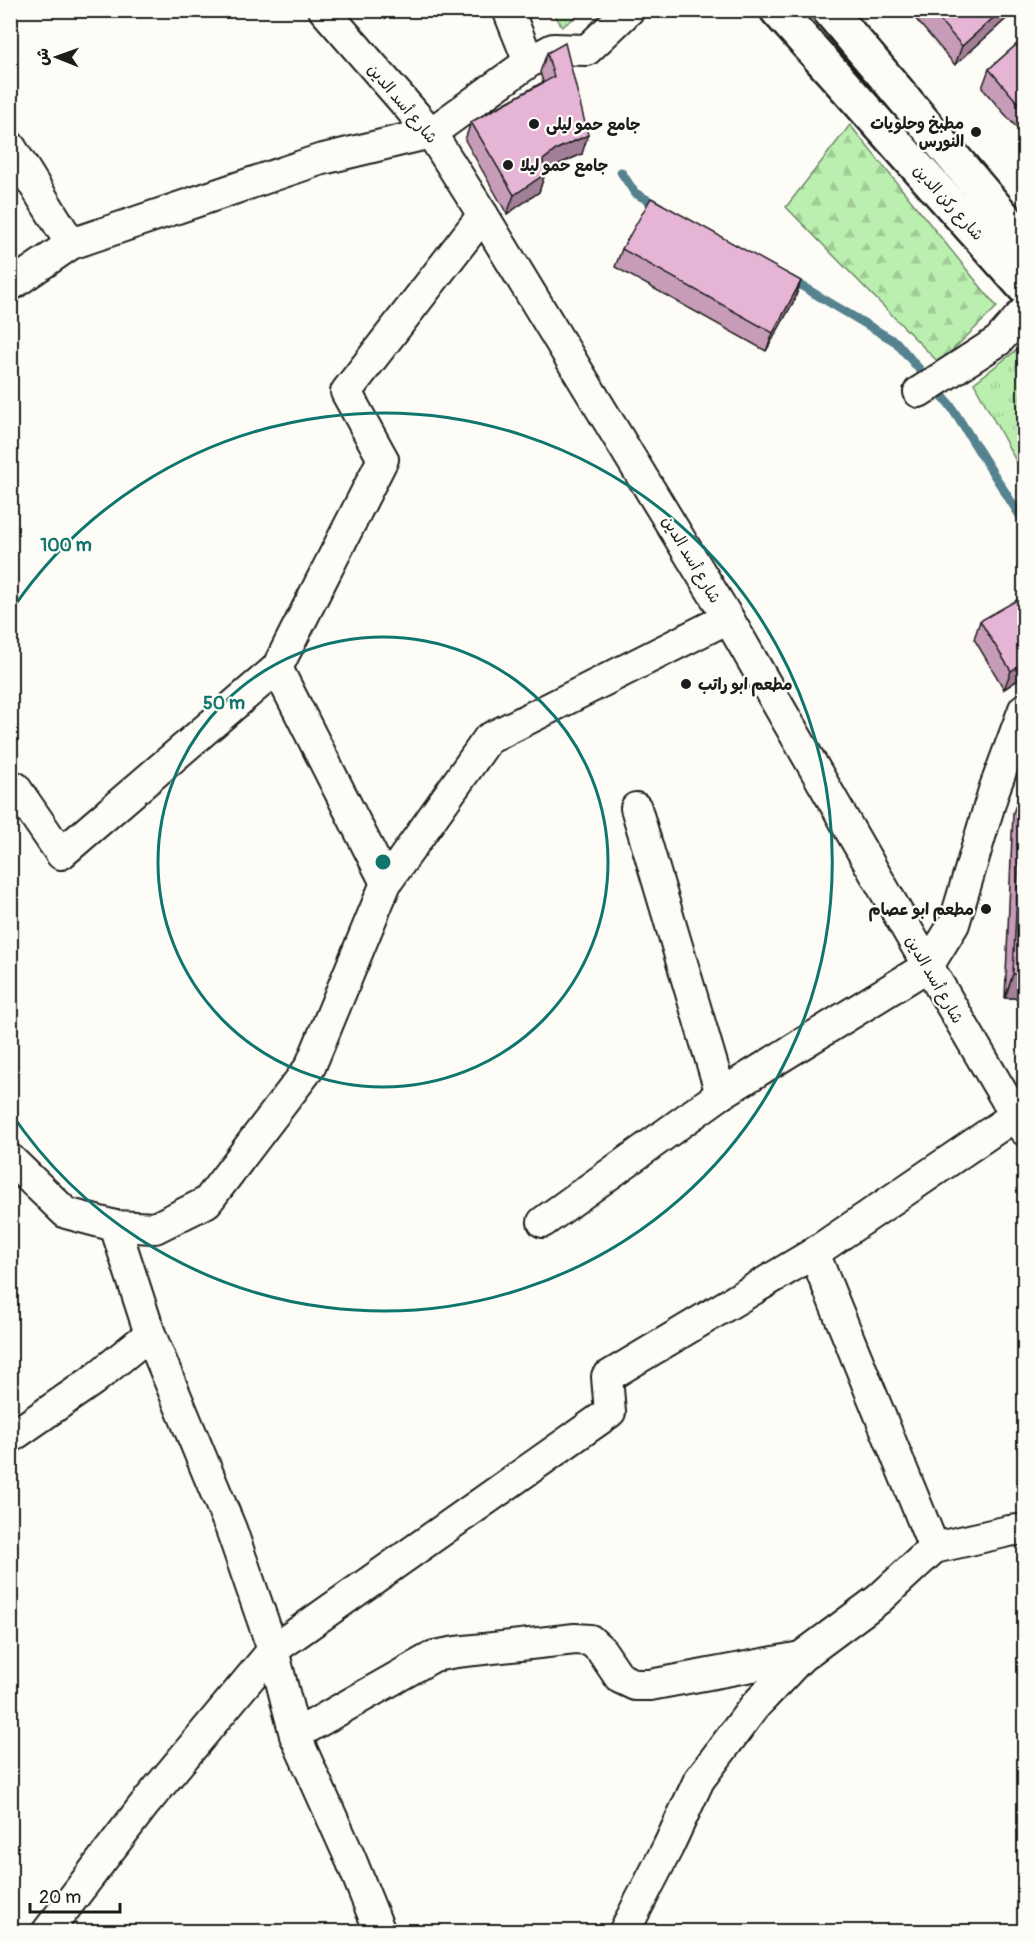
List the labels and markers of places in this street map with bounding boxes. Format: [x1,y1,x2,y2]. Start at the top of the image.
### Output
place label: مطبخ وحلويات النورس [870,114,964,152]
place label: جامع حمو ليلى [546,115,641,136]
marker: جامع حمو ليلى [527,117,541,131]
marker: مطبخ وحلويات النورس [969,125,983,139]
place label: جامع حمو ليلا [520,156,608,177]
marker: جامع حمو ليلا [501,158,515,172]
place label: مطعم ابو راتب [698,675,793,697]
marker: مطعم ابو راتب [679,677,693,691]
centre of rings [373,852,393,872]
place label: مطعم ابو عصام [869,900,974,922]
marker: مطعم ابو عصام [979,902,993,916]

